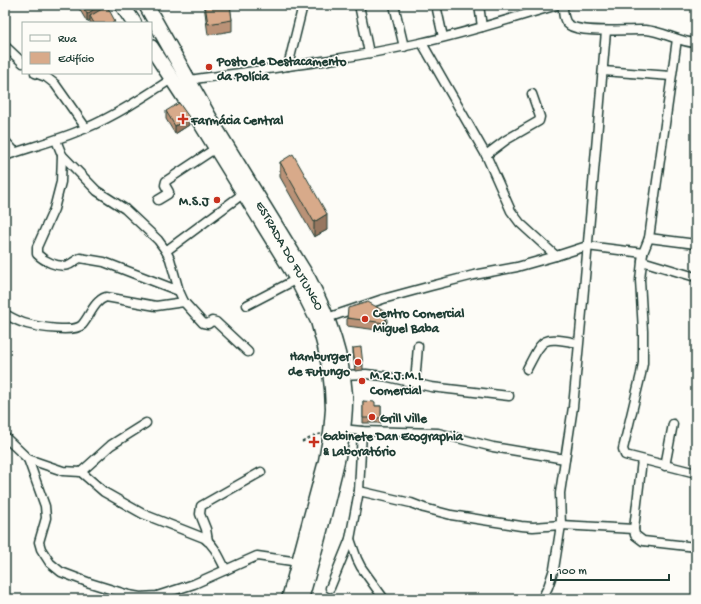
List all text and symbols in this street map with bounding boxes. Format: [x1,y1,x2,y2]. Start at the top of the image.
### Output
legend [22,22,152,74]
text: Rua [58,33,77,47]
text: Edifício [58,53,94,67]
place label: Posto de Destacamento da Polícia [216,55,347,85]
marker: Posto de Destacamento da Polícia [204,62,214,72]
marker: Farmácia Central [178,114,188,124]
place label: Farmácia Central [190,114,284,129]
place label: M.S.J [179,195,210,210]
marker: M.S.J [212,195,222,205]
street label: ESTRADA DO FUTUNGO [251,199,326,314]
place label: Centro Comercial Miguel Baba [372,307,464,337]
marker: Centro Comercial Miguel Baba [360,314,370,324]
place label: Hamburger de Futungo [288,350,351,380]
marker: Hamburger de Futungo [353,357,363,367]
place label: M.R.J.M.L Comercial [369,369,424,399]
marker: M.R.J.M.L Comercial [357,376,367,386]
marker: Grill Ville [367,412,377,422]
place label: Grill Ville [380,412,428,427]
place label: Gabinete Dan Ecographia & Laboratório [323,430,464,460]
marker: Gabinete Dan Ecographia & Laboratório [308,436,320,448]
scale bar [551,556,669,582]
text: 100 m [556,565,587,579]

